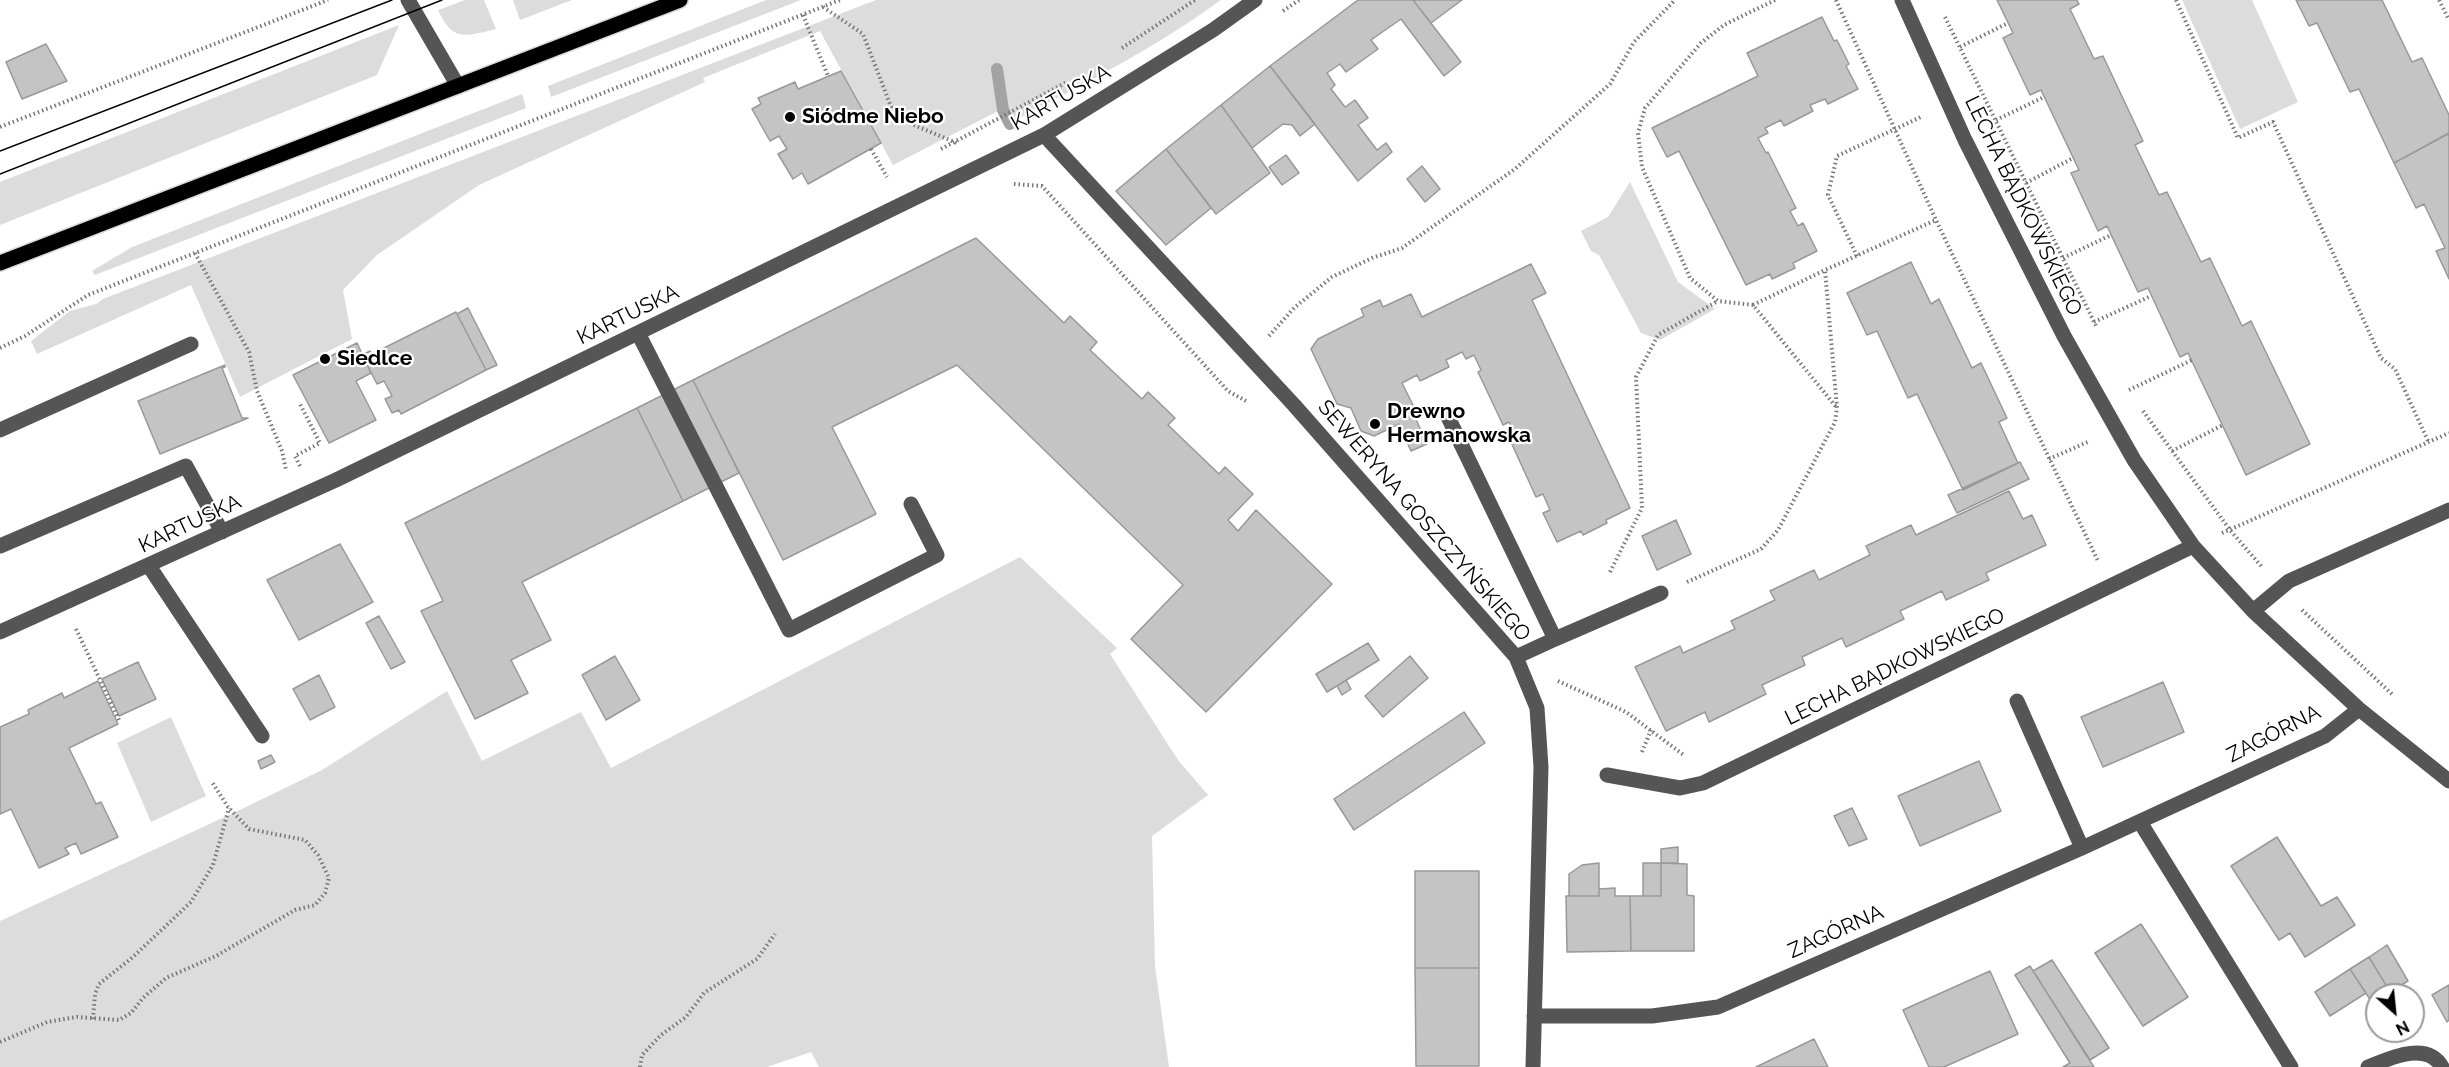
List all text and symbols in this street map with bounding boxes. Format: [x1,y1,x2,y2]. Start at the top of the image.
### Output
street label: KARTUSKA [1007,59,1115,137]
street label: LECHA BĄDKOWSKIEGO [1959,92,2087,320]
place label: Siódme Niebo [802,104,944,130]
marker: Siódme Niebo [783,110,797,124]
street label: KARTUSKA [573,279,683,351]
place label: Siedlce [337,346,412,372]
marker: Siedlce [318,352,332,366]
street label: SEWERYNA GOSZCZYŃSKIEGO [1312,395,1536,647]
place label: Drewno Hermanowska [1387,399,1531,449]
marker: Drewno Hermanowska [1368,417,1382,431]
street label: KARTUSKA [135,489,245,559]
street label: LECHA BĄDKOWSKIEGO [1781,603,2009,731]
street label: ZAGÓRNA [2223,700,2325,768]
street label: ZAGÓRNA [1784,900,1888,964]
north arrow [2365,983,2425,1043]
text: N [2393,1016,2412,1039]

